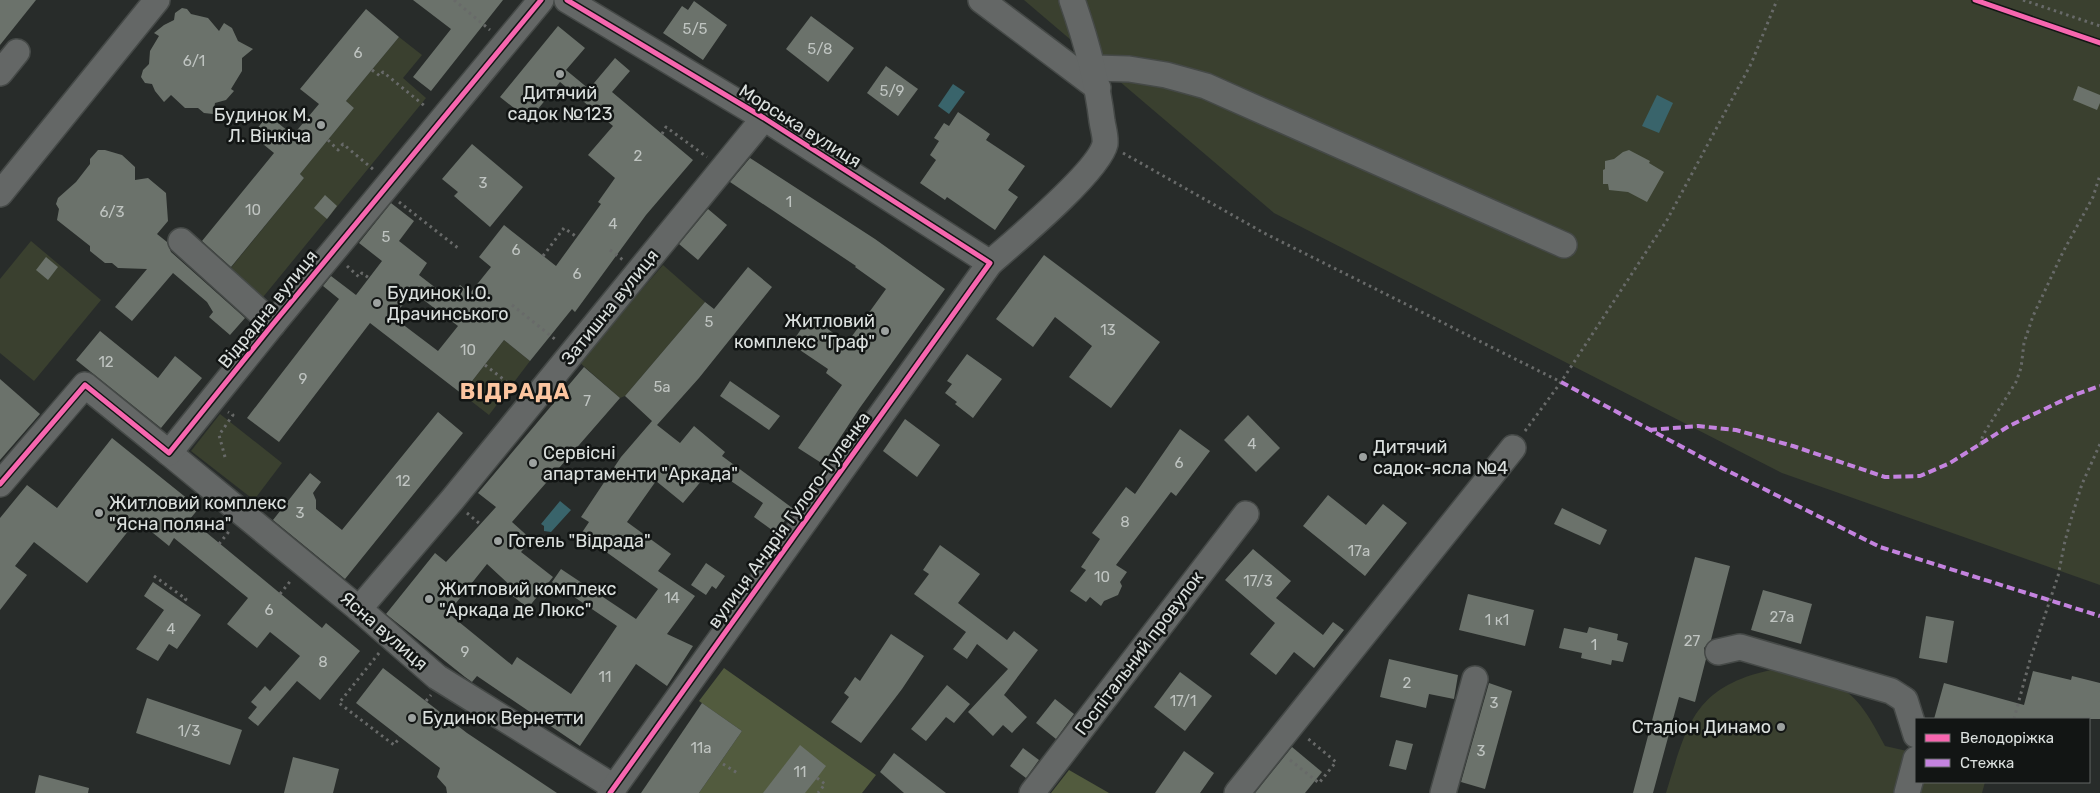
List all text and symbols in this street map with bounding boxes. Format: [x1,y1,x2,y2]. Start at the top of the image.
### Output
house number: 5/5 [683,20,708,38]
house number: 5/8 [807,40,833,58]
house number: 6 [353,44,363,62]
house number: 6/1 [183,52,205,70]
marker: Дитячий садок №123 [554,68,566,80]
street label: Морська вулиця [735,80,865,172]
place label: Дитячий садок №123 [508,82,612,125]
house number: 5/9 [880,82,905,100]
place label: Будинок М. Л. Вінкіча [214,104,311,147]
marker: Будинок М. Л. Вінкіча [315,119,327,131]
house number: 2 [634,147,643,165]
house number: 3 [478,174,488,192]
house number: 1 [786,193,792,211]
house number: 10 [245,201,261,219]
house number: 6/3 [99,203,125,221]
house number: 4 [608,215,618,233]
house number: 5 [382,228,391,246]
house number: 6 [511,241,521,259]
street label: Відрадна вулиця [214,245,322,373]
street label: Затишна вулиця [557,245,663,369]
house number: 6 [572,265,582,283]
place label: Будинок І.О. Драчинського [387,282,509,325]
marker: Будинок І.О. Драчинського [371,297,383,309]
place label: Житловий комплекс "Граф" [734,310,875,353]
house number: 5 [705,313,714,331]
house number: 13 [1100,321,1116,339]
marker: Житловий комплекс "Граф" [879,325,891,337]
house number: 10 [460,341,476,359]
house number: 12 [98,353,114,371]
house number: 9 [299,370,308,388]
district label: ВІДРАДА [460,378,570,405]
house number: 5а [653,378,671,396]
house number: 7 [583,392,591,410]
street label: вулиця Андрія Гулого-Гуленка [703,408,875,632]
house number: 4 [1247,435,1257,453]
place label: Дитячий садок-ясла №4 [1373,436,1508,479]
place label: Сервісні апартаменти "Аркада" [543,442,738,485]
marker: Дитячий садок-ясла №4 [1357,451,1369,463]
house number: 6 [1174,454,1184,472]
marker: Сервісні апартаменти "Аркада" [527,457,539,469]
house number: 12 [395,472,411,490]
place label: Житловий комплекс "Ясна поляна" [109,492,286,535]
house number: 3 [295,504,305,522]
marker: Житловий комплекс "Ясна поляна" [93,507,105,519]
house number: 8 [1120,513,1130,531]
place label: Готель "Відрада" [508,530,651,552]
marker: Готель "Відрада" [492,535,504,547]
house number: 17а [1348,542,1370,560]
street label: Госпітальний провулок [1070,566,1208,739]
house number: 10 [1094,568,1110,586]
house number: 17/3 [1243,572,1273,590]
place label: Житловий комплекс "Аркада де Люкс" [439,578,616,621]
street label: Ясна вулиця [336,587,432,675]
house number: 14 [664,589,680,607]
marker: Житловий комплекс "Аркада де Люкс" [423,593,435,605]
house number: 6 [264,601,274,619]
house number: 27а [1770,608,1794,626]
house number: 1 к1 [1485,611,1509,629]
house number: 4 [166,620,176,638]
house number: 27 [1684,632,1701,650]
house number: 1 [1591,636,1597,654]
house number: 9 [461,643,470,661]
house number: 8 [318,653,328,671]
house number: 11 [599,668,611,686]
house number: 2 [1403,674,1412,692]
house number: 17/1 [1170,692,1196,710]
house number: 3 [1489,694,1499,712]
place label: Будинок Вернетти [422,707,584,729]
marker: Будинок Вернетти [406,712,418,724]
place label: Стадіон Динамо [1632,716,1771,738]
legend [1915,718,2090,783]
marker: Стадіон Динамо [1775,721,1787,733]
house number: 1/3 [178,722,200,740]
text: Велодоріжка [1960,729,2054,747]
house number: 11а [690,739,712,757]
house number: 3 [1476,742,1486,760]
text: Стежка [1960,754,2014,772]
house number: 11 [794,763,806,781]

